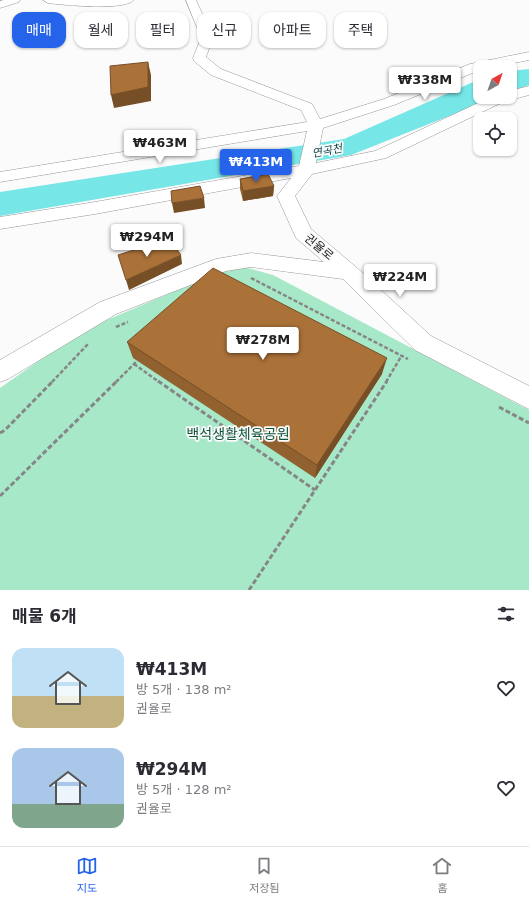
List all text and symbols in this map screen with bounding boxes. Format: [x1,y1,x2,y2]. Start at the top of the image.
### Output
chip: 매매 [12,12,66,48]
chip: 월세 [74,12,128,48]
chip: 필터 [136,12,189,48]
chip: 신규 [197,12,251,48]
chip: 아파트 [259,12,326,48]
chip: 주택 [334,12,387,48]
north arrow [473,60,517,104]
map controls [473,60,517,156]
pin: ₩338M [397,67,453,101]
text: ₩338M [398,72,452,87]
button: locate [473,112,517,156]
pin: ₩463M [132,130,188,164]
text: ₩463M [133,135,187,150]
water label: 연곡천 [311,141,345,160]
pin: ₩413M [228,149,284,183]
text: ₩413M [229,154,283,169]
pin: ₩294M [119,224,175,258]
text: ₩294M [120,229,174,244]
street label: 권율로 [302,231,336,263]
pin: ₩224M [372,264,428,298]
text: ₩224M [373,269,427,284]
pin: ₩278M [235,327,291,361]
text: ₩278M [236,332,290,347]
park label: 백석생활체육공원 [186,426,290,442]
icon: filters [495,603,517,625]
text: 매물 6개 [12,606,77,626]
text: ₩413M [136,659,207,679]
icon: home [44,664,92,712]
icon: heart [495,677,517,699]
text: 방 5개 · 138 m² [136,682,232,697]
text: 권율로 [136,701,172,716]
text: ₩294M [136,759,207,779]
icon: home [44,764,92,812]
icon: heart [495,777,517,799]
text: 방 5개 · 128 m² [136,782,232,797]
text: 권율로 [136,801,172,816]
tab: 지도 [76,855,98,895]
tab: 저장됨 [249,855,280,895]
tab: 홈 [431,855,453,895]

